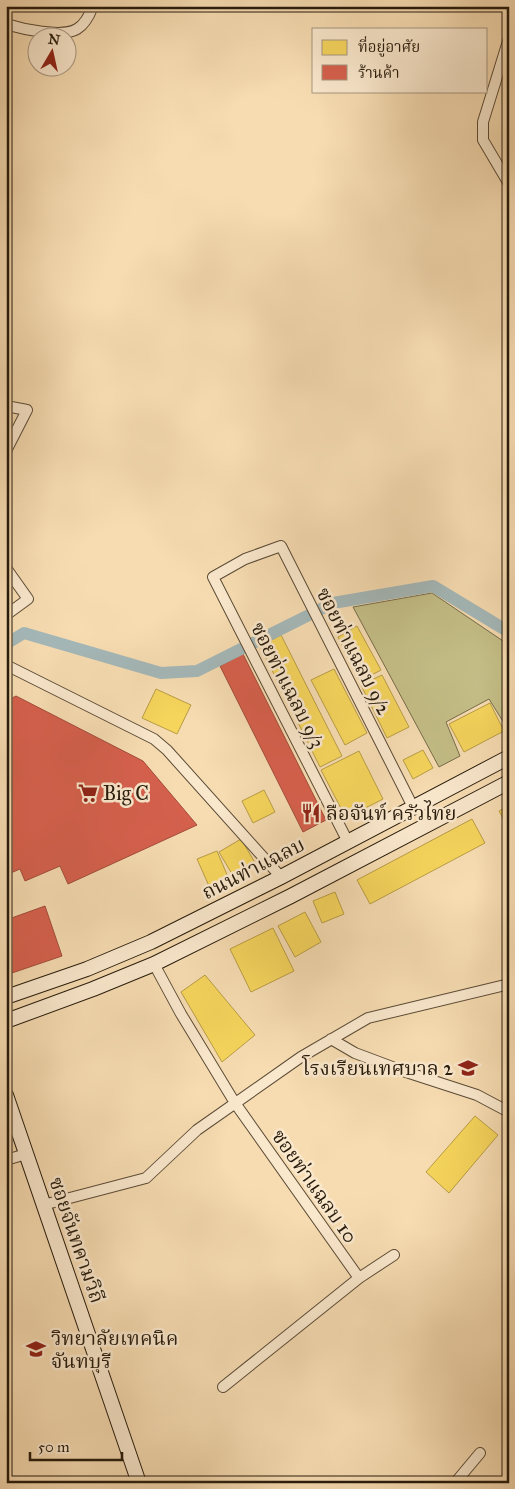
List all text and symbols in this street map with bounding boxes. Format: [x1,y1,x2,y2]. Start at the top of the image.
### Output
north arrow [28,28,78,78]
legend [312,28,488,92]
text: N [47,30,61,49]
text: ที่อยู่อาศัย [358,36,420,57]
text: ร้านค้า [358,64,400,82]
street label: ซอยท่าแฉลบ 9/2 [312,583,396,719]
street label: ซอยท่าแฉลบ 9/3 [246,618,330,752]
place label: Big C [103,781,149,806]
supermarket icon: Big C [77,782,99,804]
place label: ลือจันท์ ครัวไทย [326,800,456,825]
restaurant icon: ลือจันท์ ครัวไทย [300,802,322,824]
street label: ถนนท่าแฉลบ [198,832,308,904]
place label: โรงเรียนเทศบาล 2 [301,1054,453,1080]
school or university icon: โรงเรียนเทศบาล 2 [457,1057,479,1079]
street label: ซอยท่าแฉลบ 10 [267,1125,363,1247]
street label: ซอยจันทคามวิถี [44,1174,110,1306]
place label: วิทยาลัยเทคนิค จันทบุรี [51,1326,178,1374]
school or university icon: วิทยาลัยเทคนิค จันทบุรี [25,1338,47,1360]
scale bar [30,1429,122,1461]
text: 50 m [38,1438,70,1456]

